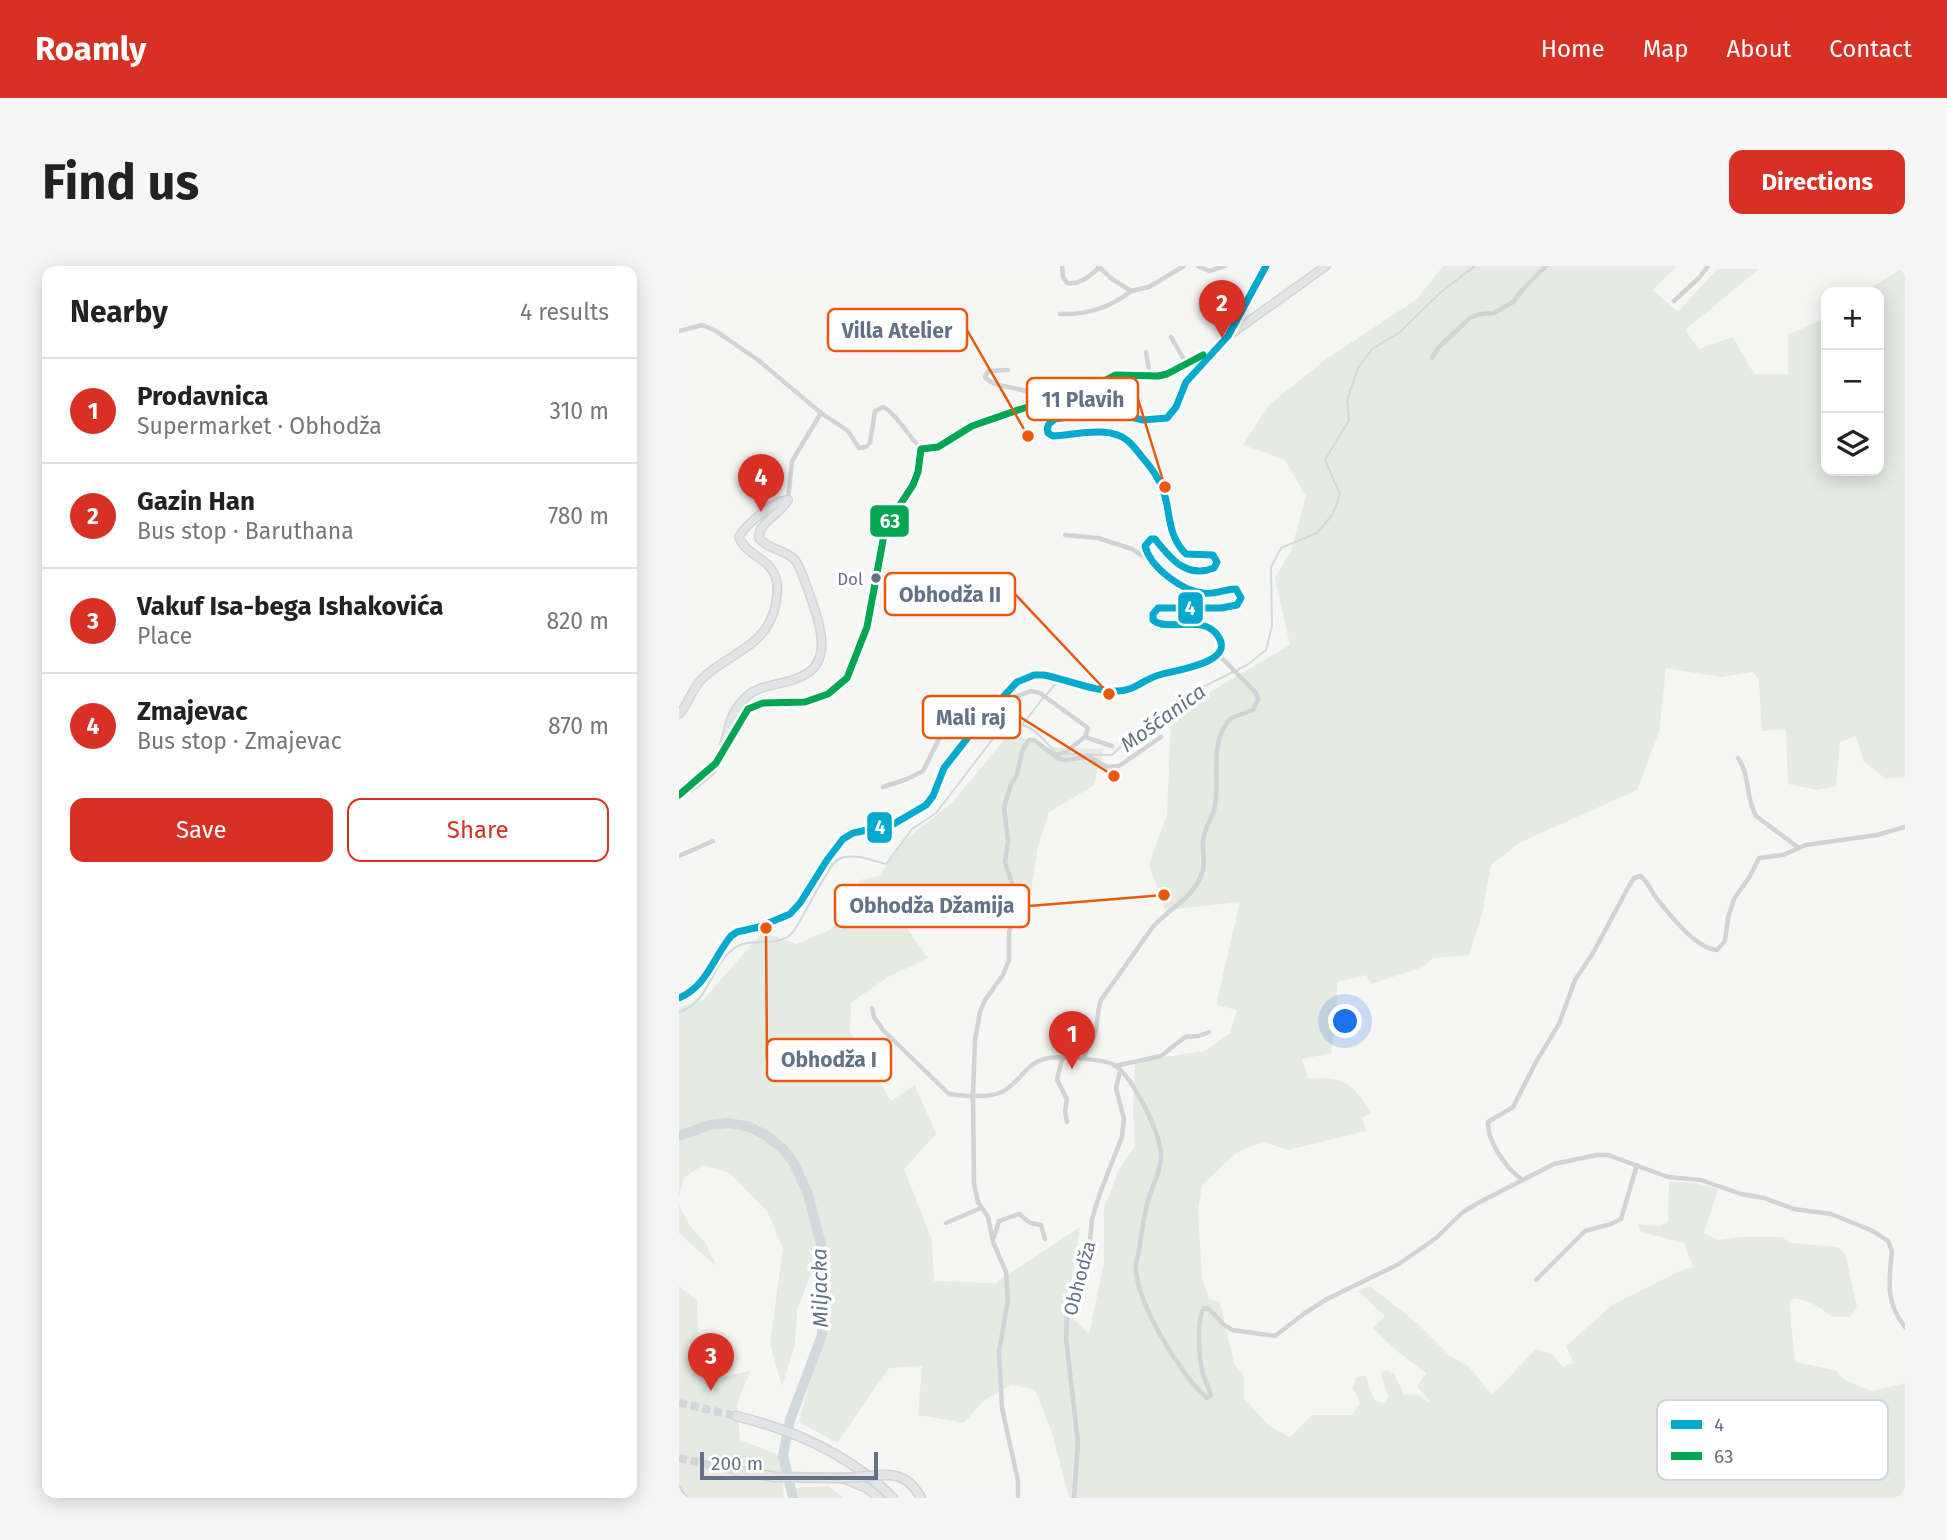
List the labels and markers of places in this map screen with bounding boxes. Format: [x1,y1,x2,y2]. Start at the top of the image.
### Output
pin: 2 [1199,280,1245,338]
callout: Villa Atelier [828,309,967,351]
callout: 11 Plavih [1027,378,1138,420]
pin: 4 [738,454,784,512]
place label: Dol [837,569,863,590]
marker: Dol [869,571,883,585]
callout: Obhodža II [885,573,1015,615]
callout: Mali raj [923,696,1020,738]
callout: Obhodža Džamija [835,885,1029,927]
pin: 1 [1049,1011,1095,1069]
callout: Obhodža I [767,1039,891,1081]
pin: 3 [688,1333,734,1391]

